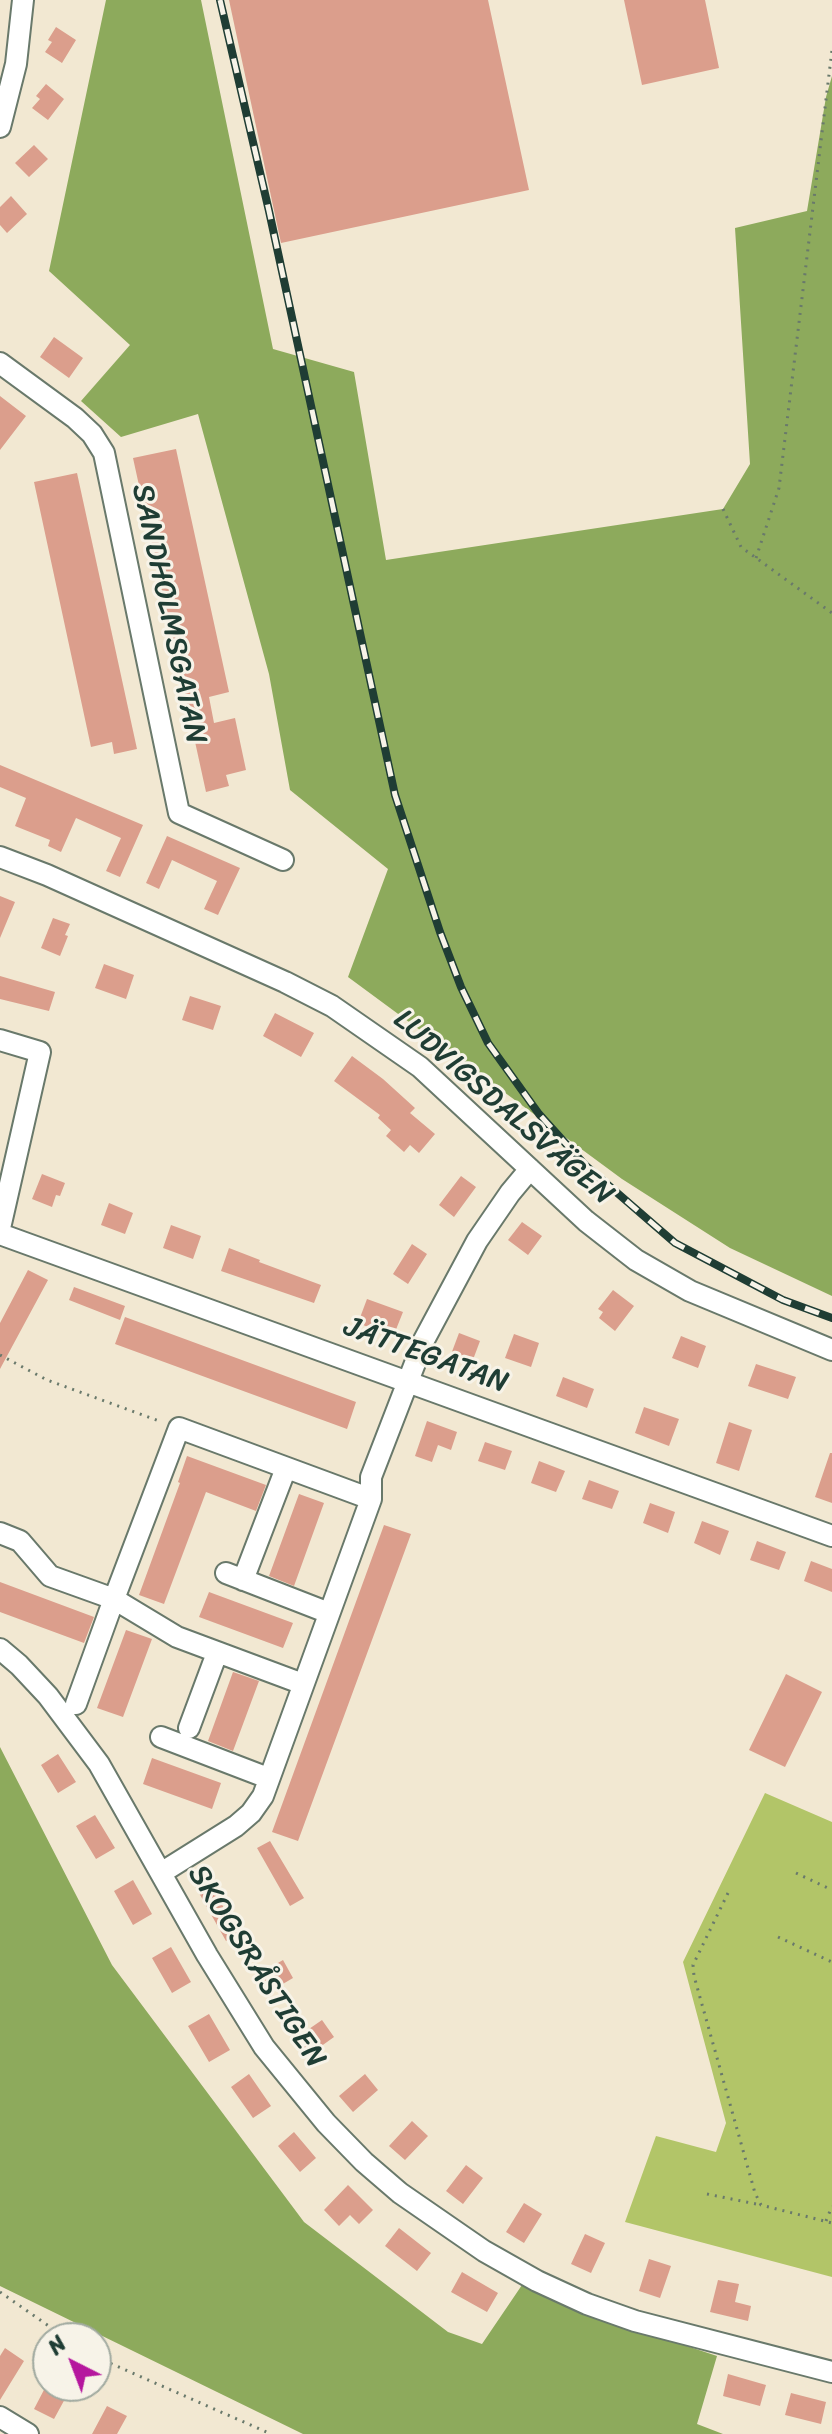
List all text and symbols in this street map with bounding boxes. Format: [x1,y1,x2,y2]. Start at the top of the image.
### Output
street label: SANDHOLMSGATAN [123,481,213,747]
street label: LUDVIGSDALSVÄGEN [385,1002,621,1214]
street label: JÄTTEGATAN [339,1310,513,1402]
street label: SKOGSRÅSTIGEN [179,1859,333,2075]
north arrow [32,2322,112,2402]
text: N [38,2326,76,2365]

